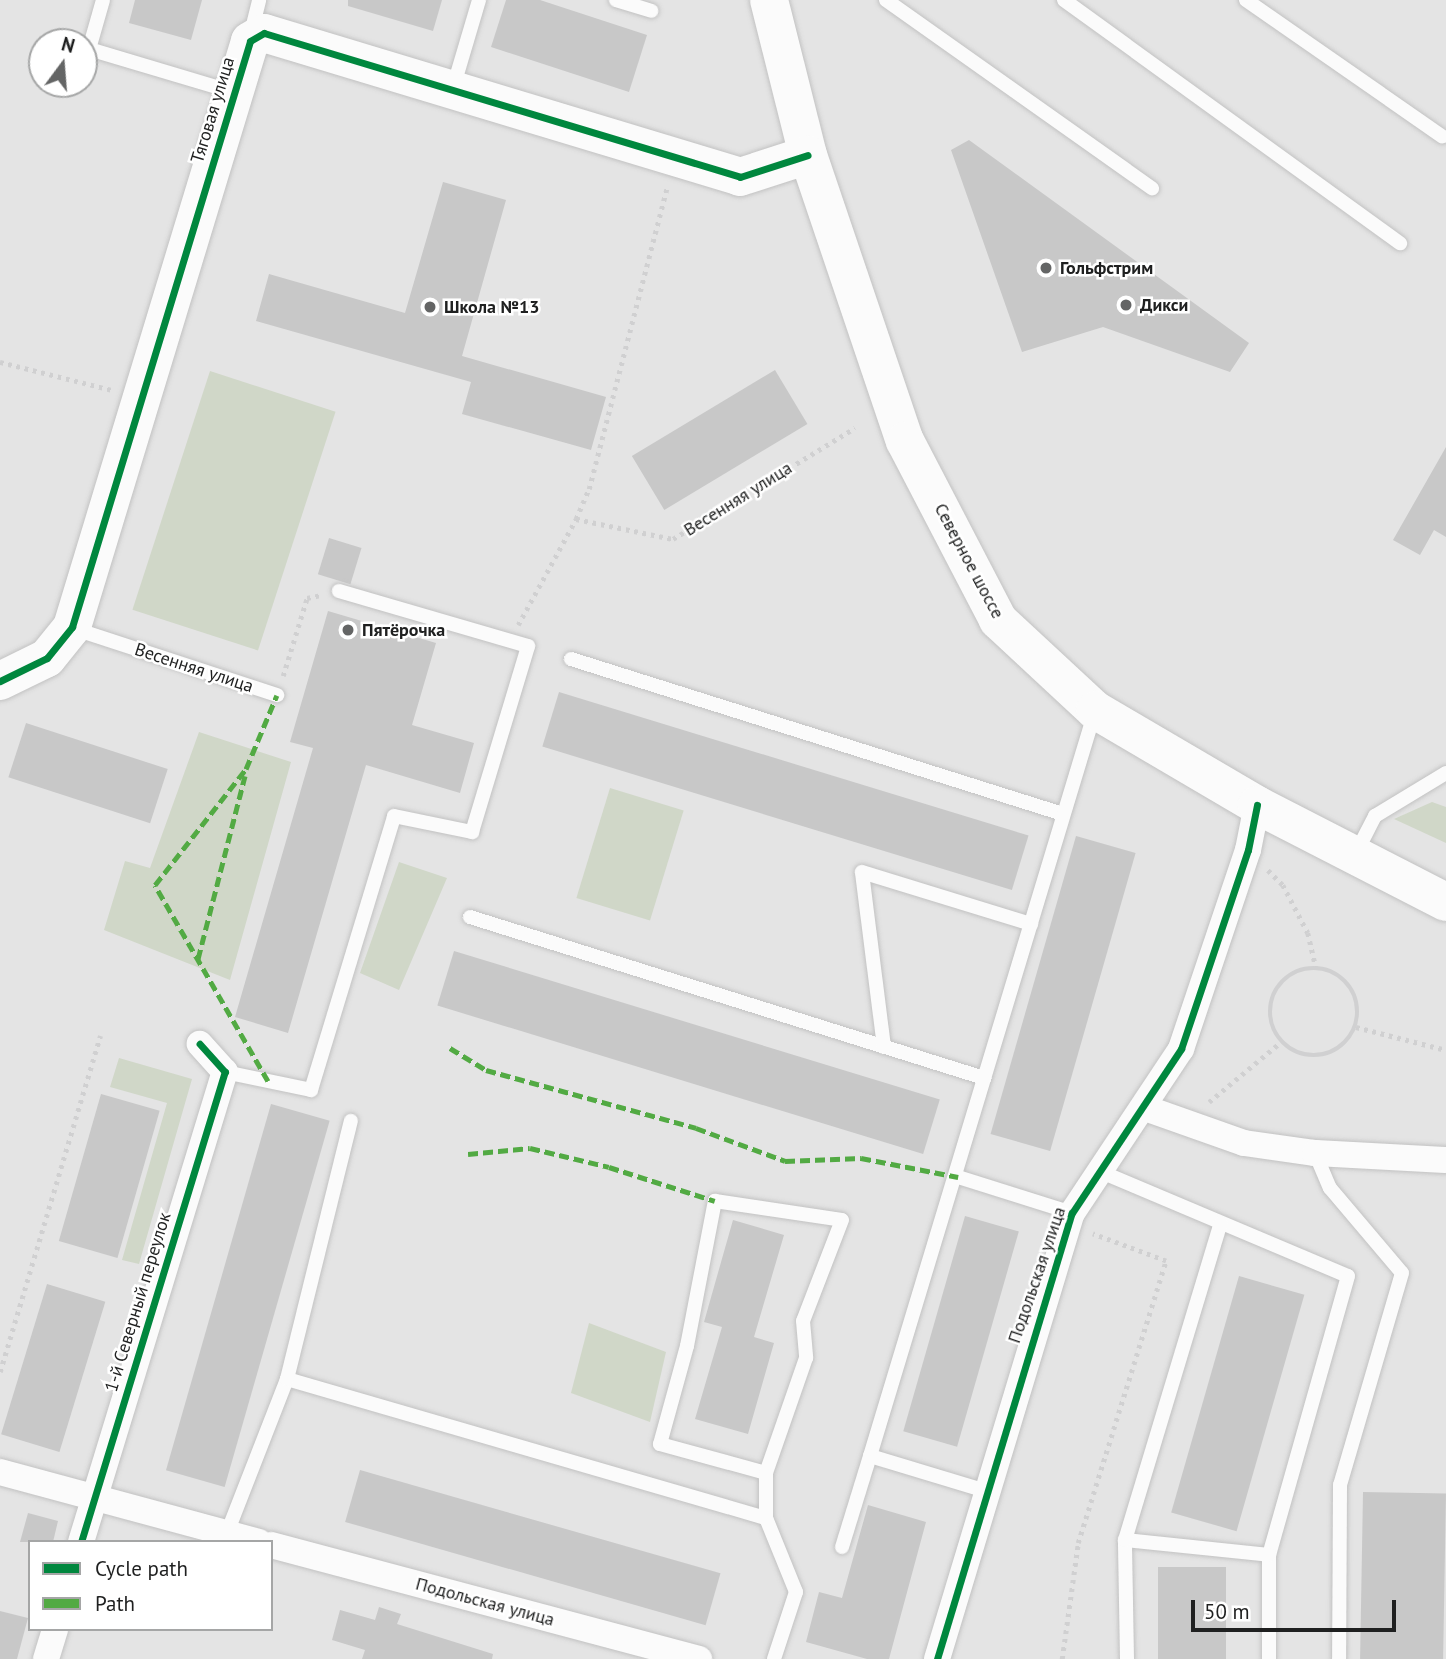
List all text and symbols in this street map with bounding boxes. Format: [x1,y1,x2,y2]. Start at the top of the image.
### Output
north arrow [28,28,98,98]
text: N [59,31,78,58]
street label: Тяговая улица [187,54,239,166]
place label: Гольфстрим [1060,257,1153,279]
marker: Гольфстрим [1038,260,1054,276]
place label: Дикси [1140,294,1188,316]
place label: Школа №13 [444,296,539,318]
marker: Дикси [1118,297,1134,313]
marker: Школа №13 [422,299,438,315]
street label: Весенняя улица [680,457,796,541]
street label: Северное шоссе [930,500,1008,622]
place label: Пятёрочка [362,619,445,641]
marker: Пятёрочка [340,622,356,638]
street label: Весенняя улица [132,639,256,697]
street label: Подольская улица [1004,1204,1070,1346]
street label: 1-й Северный переулок [100,1210,176,1394]
legend [28,1540,273,1631]
text: Cycle path [95,1555,188,1582]
street label: Подольская улица [413,1573,557,1631]
scale bar [1194,1586,1399,1630]
text: Path [95,1590,135,1617]
text: 50 m [1204,1598,1250,1625]

